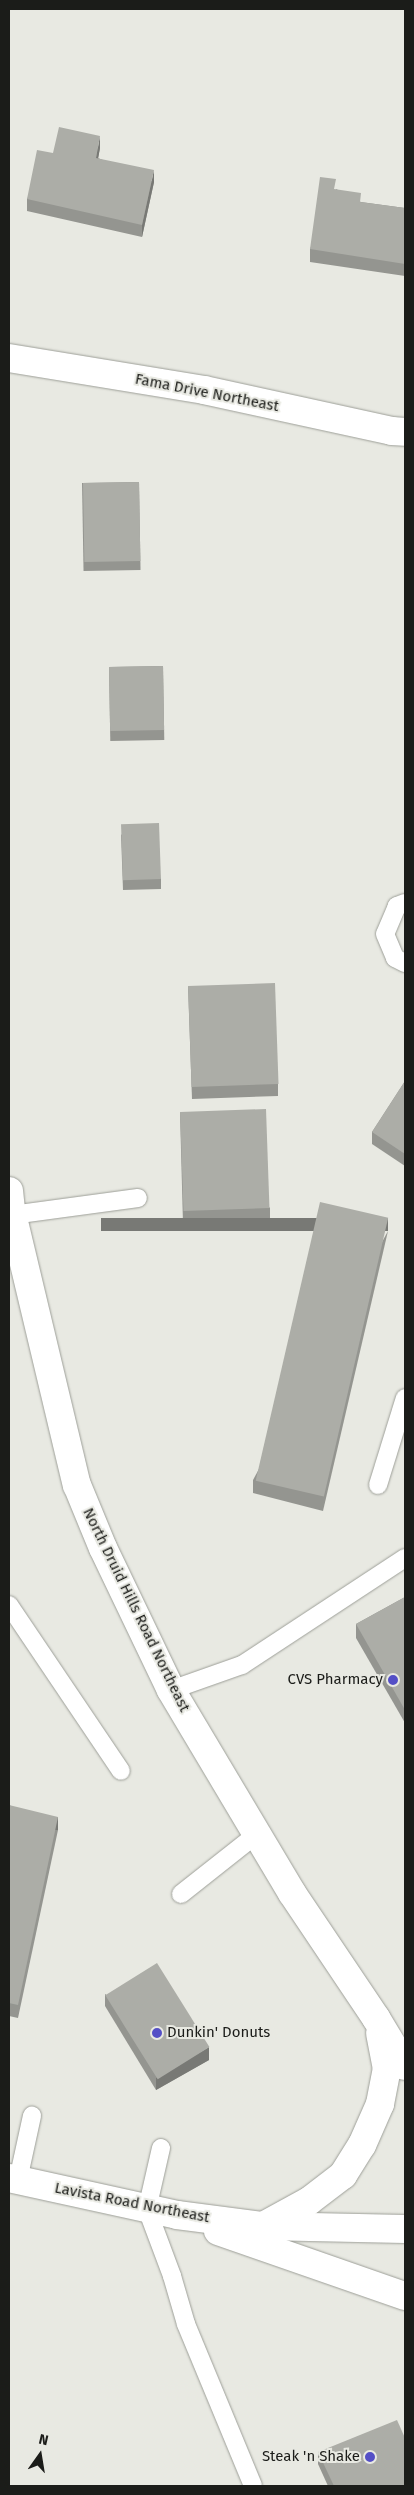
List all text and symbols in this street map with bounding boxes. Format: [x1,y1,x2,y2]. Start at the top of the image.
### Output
street label: Fama Drive Northeast [134,370,280,416]
street label: North Druid Hills Road Northeast [79,1505,193,1715]
place label: CVS Pharmacy [288,1671,383,1689]
marker: CVS Pharmacy [387,1674,399,1686]
place label: Dunkin' Donuts [167,2024,270,2042]
marker: Dunkin' Donuts [151,2027,163,2039]
street label: Lavista Road Northeast [53,2179,211,2227]
north arrow [15,2430,65,2480]
text: N [37,2431,50,2449]
place label: Steak 'n Shake [262,2448,360,2466]
marker: Steak 'n Shake [364,2451,376,2463]

